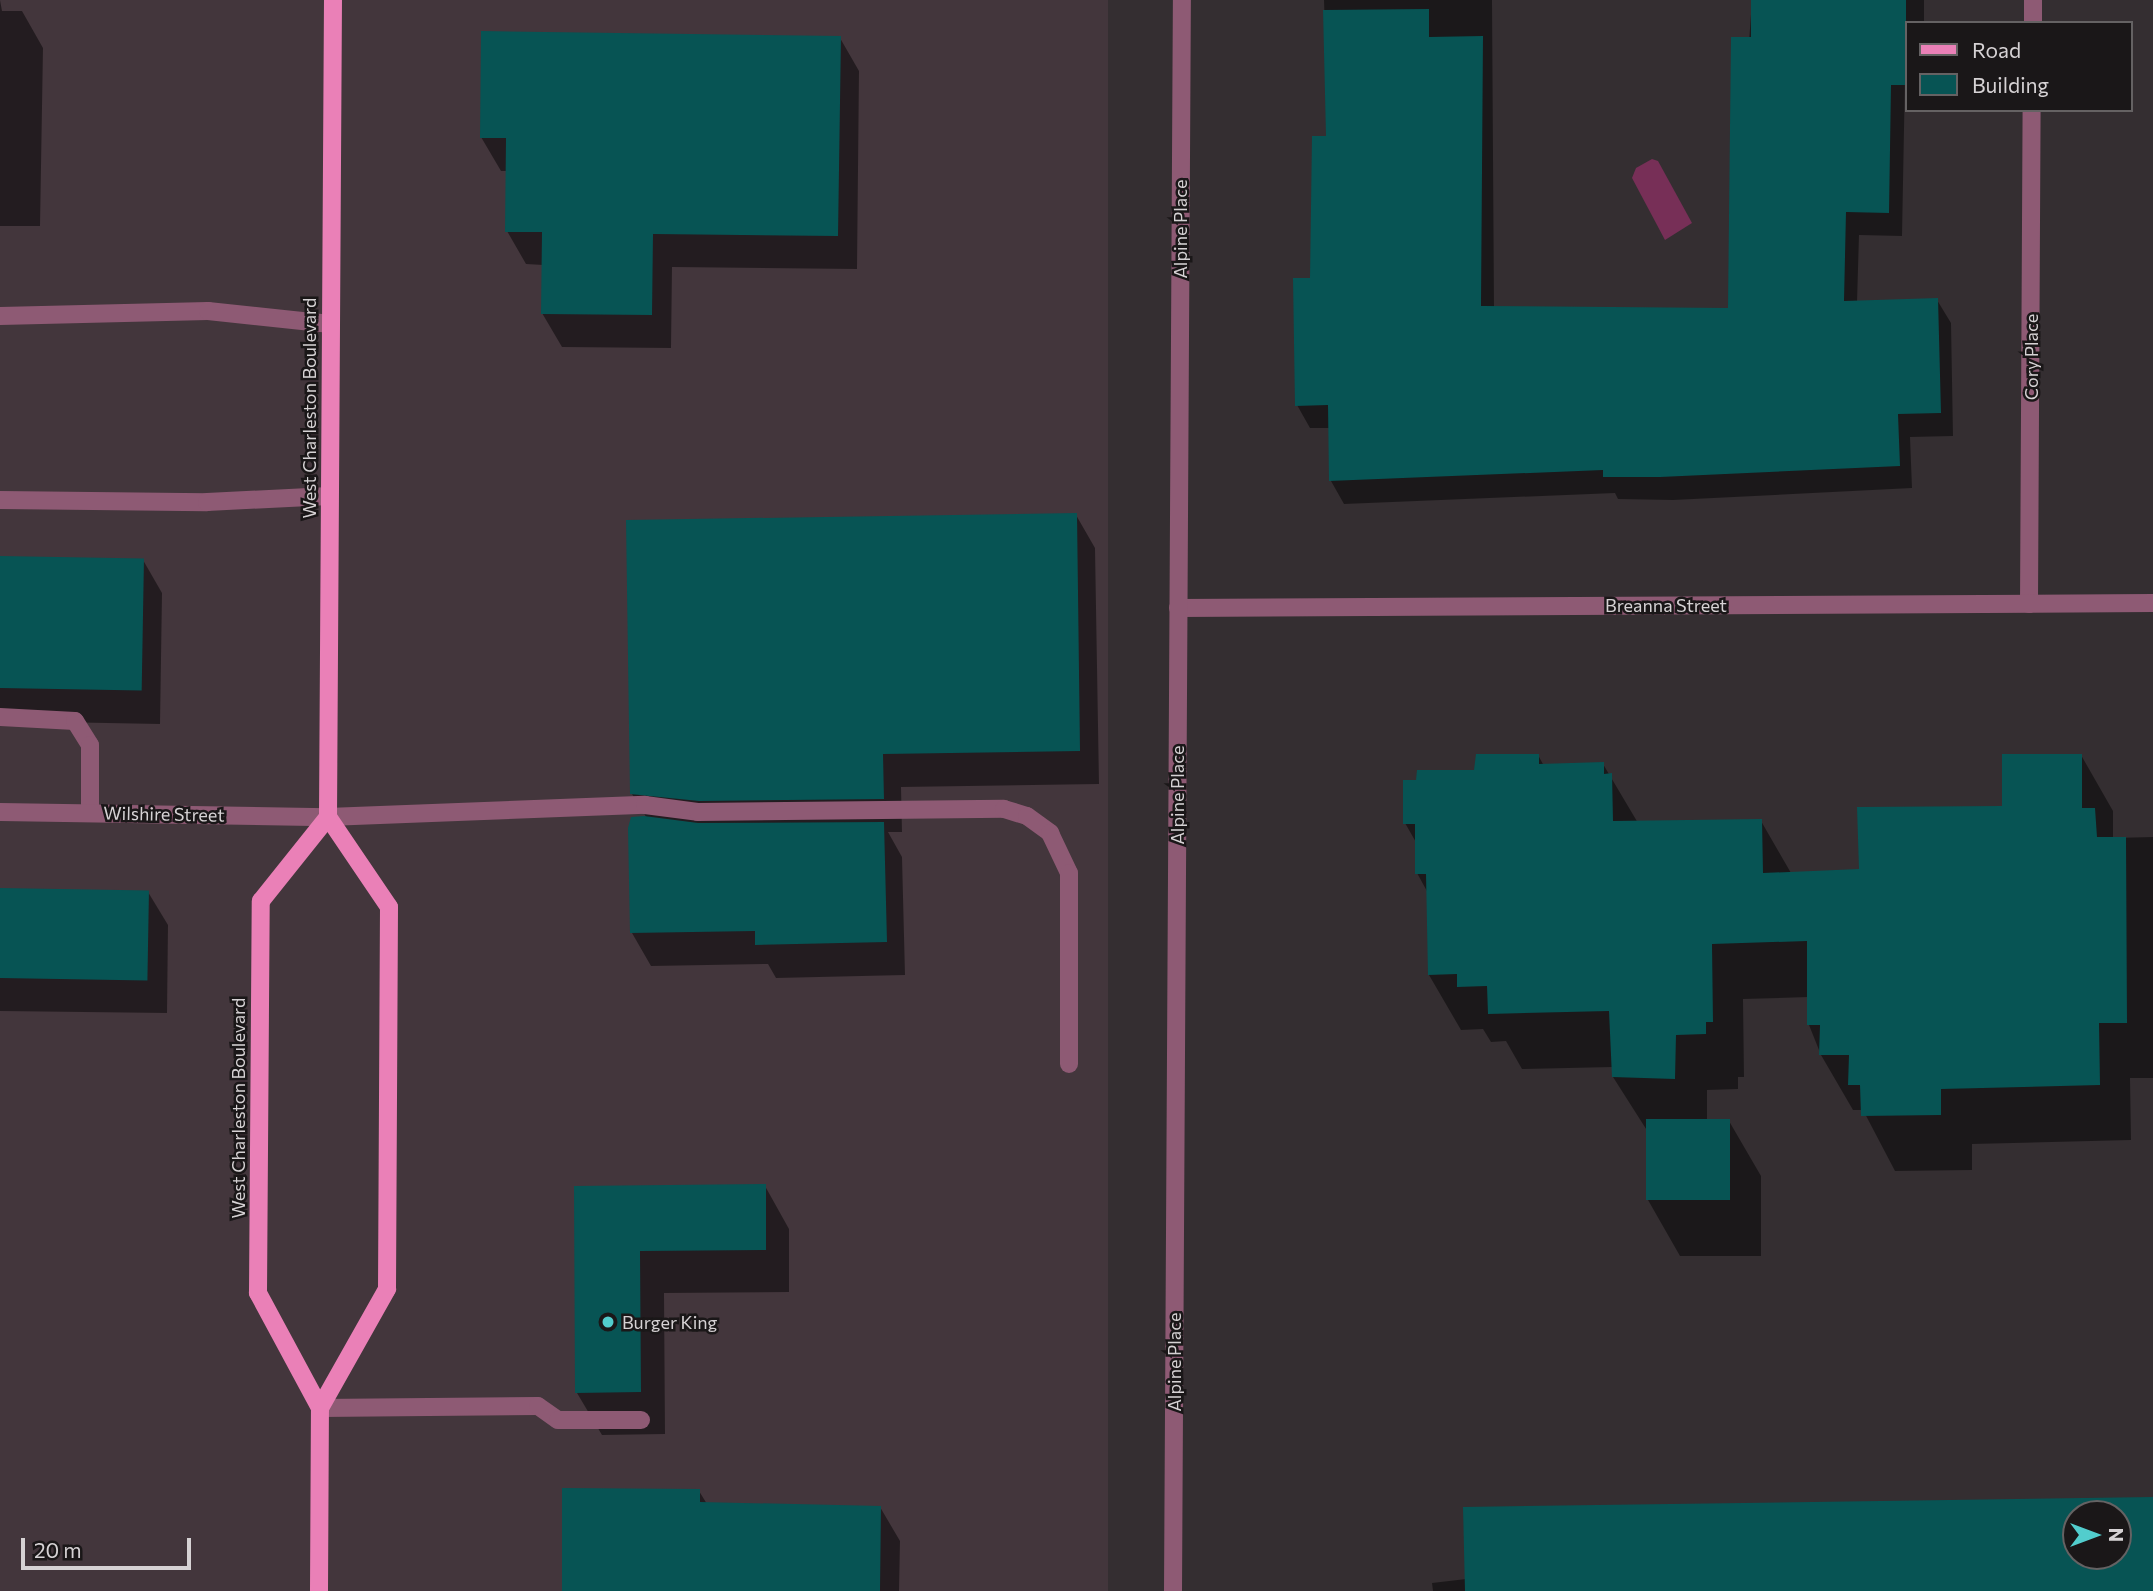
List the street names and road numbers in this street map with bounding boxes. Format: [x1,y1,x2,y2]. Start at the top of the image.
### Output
street label: Alpine Place [1169,179,1191,279]
street label: West Charleston Boulevard [298,298,320,518]
street label: Cory Place [2020,314,2042,400]
street label: Breanna Street [1605,594,1727,616]
street label: Alpine Place [1166,745,1188,845]
street label: Wilshire Street [103,802,225,826]
street label: West Charleston Boulevard [227,998,249,1218]
street label: Alpine Place [1163,1312,1185,1412]

